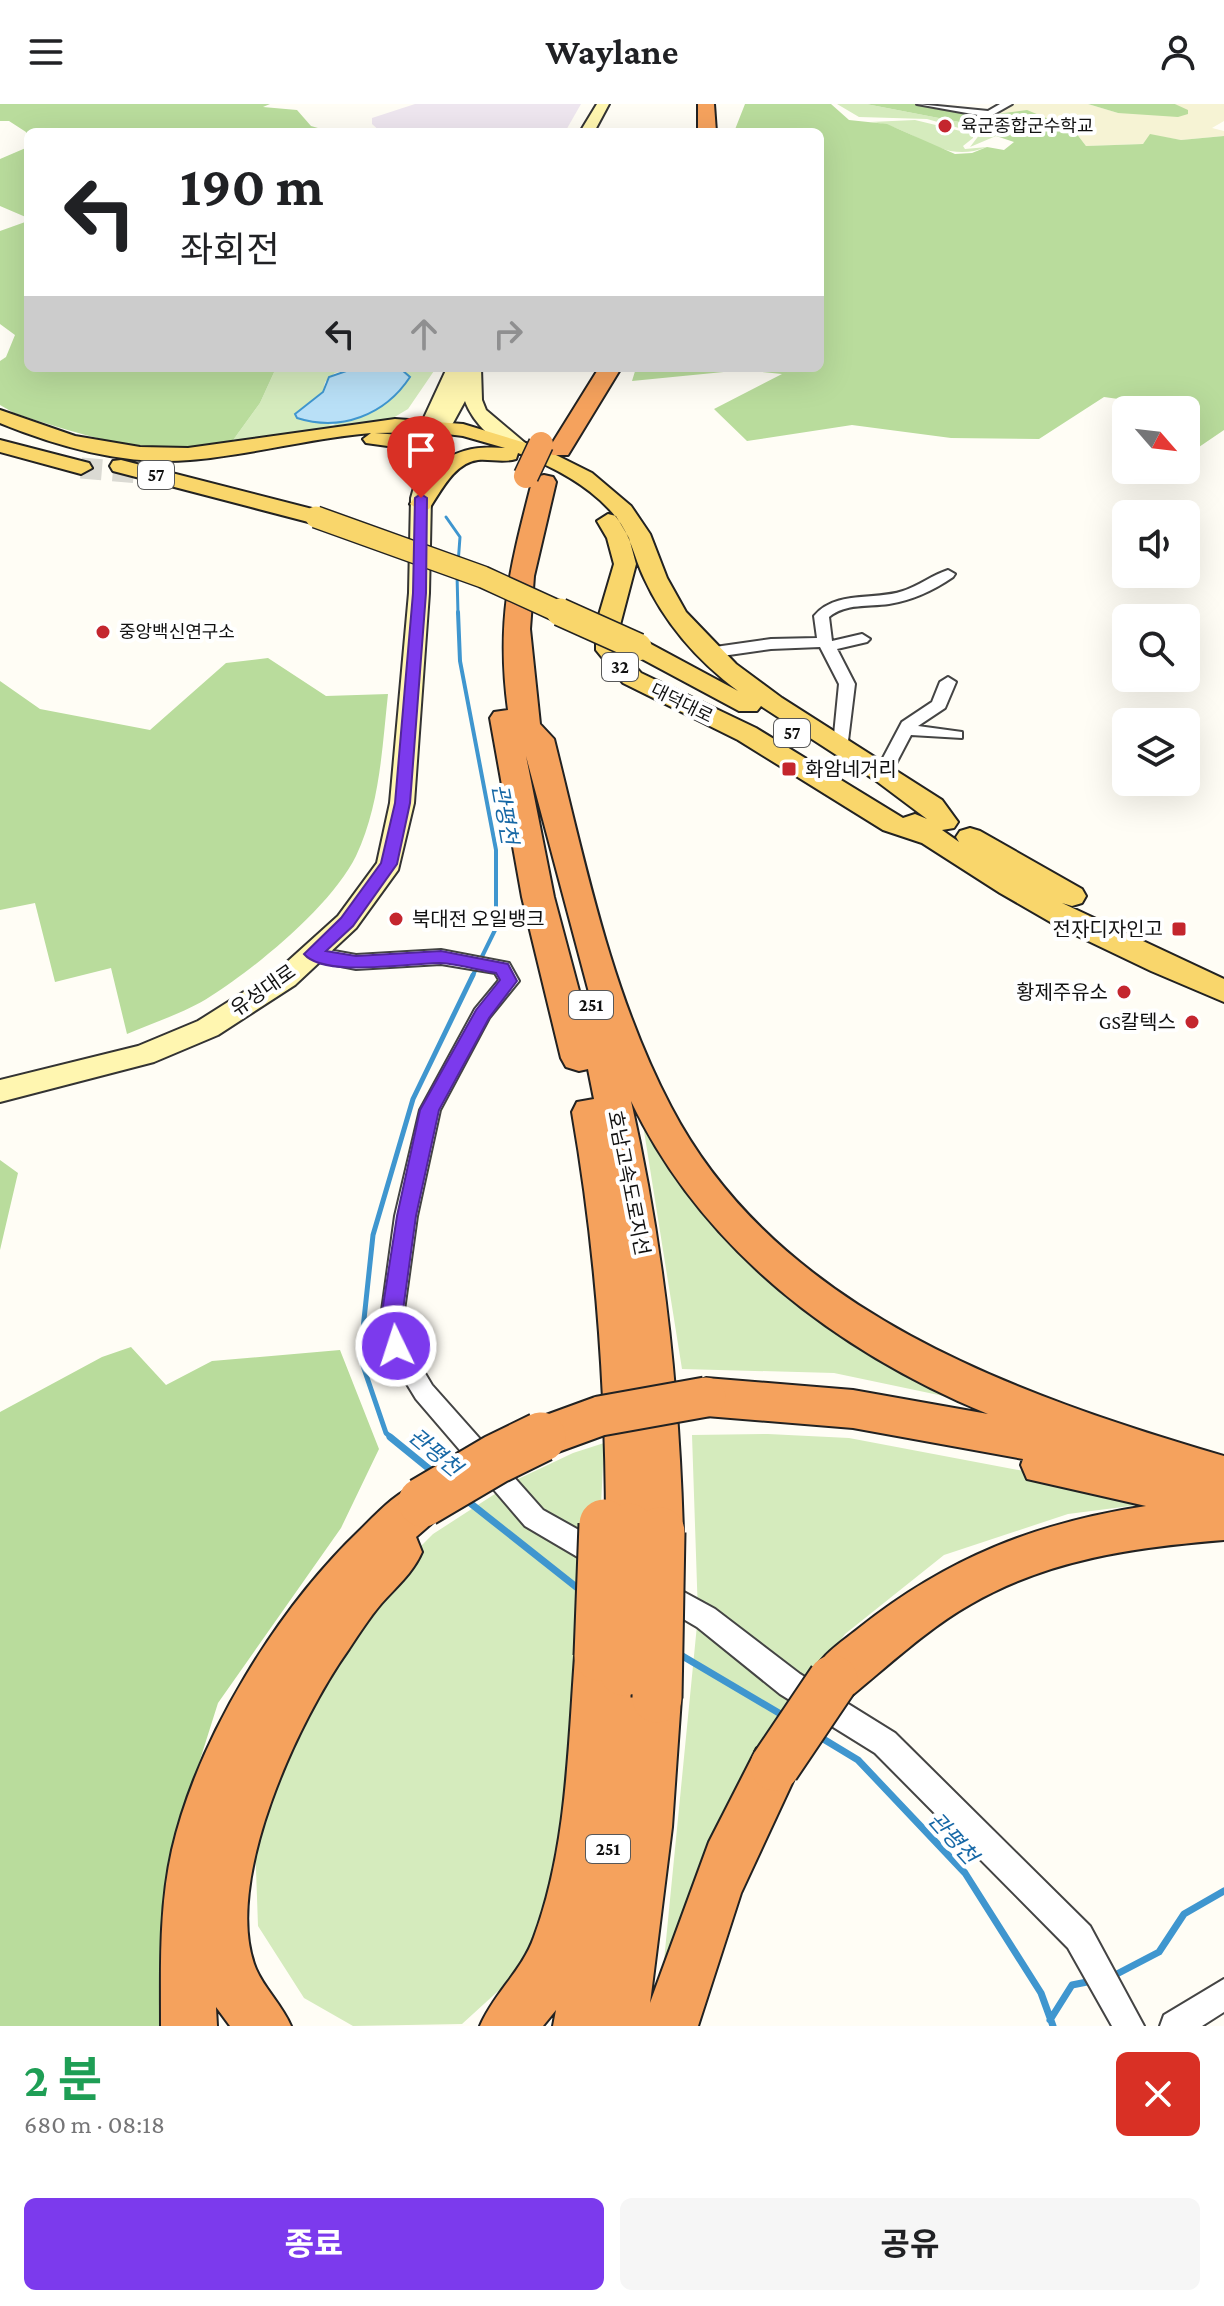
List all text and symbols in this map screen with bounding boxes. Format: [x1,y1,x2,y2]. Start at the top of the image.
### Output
icon: menu [24,30,68,74]
icon: person [1156,30,1200,74]
text: Waylane [546,32,678,72]
place label: 육군종합군수학교 [961,116,1093,136]
marker: 육군종합군수학교 [936,117,954,135]
text: 190 m [180,155,324,217]
icon: left [48,160,152,264]
text: 좌회전 [180,230,279,270]
icon: left [318,312,362,356]
icon: ahead [402,312,446,356]
icon: right [486,312,530,356]
north arrow [1112,396,1200,484]
map controls [1112,396,1200,796]
pin [387,416,455,498]
icon: arrive [399,428,443,472]
road number: 57 [138,461,174,489]
button: sound [1112,500,1200,588]
button: search [1112,604,1200,692]
place label: 중앙백신연구소 [119,622,235,642]
marker: 중앙백신연구소 [94,623,112,641]
road number: 32 [602,653,638,681]
street label: 대덕대로 [648,679,716,727]
button: layers [1112,708,1200,796]
road number: 57 [774,719,810,747]
place label: 화암네거리 [805,758,897,780]
marker: 화암네거리 [780,760,798,778]
water label: 관평천 [487,782,523,849]
place label: 북대전 오일뱅크 [412,908,545,930]
marker: 북대전 오일뱅크 [387,910,405,928]
place label: 전자디자인고 [1053,918,1163,940]
marker: 전자디자인고 [1170,920,1188,938]
street label: 유성대로 [227,960,299,1020]
place label: 황제주유소 [1016,981,1108,1003]
marker: 황제주유소 [1115,983,1133,1001]
road number: 251 [569,991,613,1019]
place label: GS칼텍스 [1099,1011,1176,1033]
marker: GS칼텍스 [1183,1013,1201,1031]
street label: 호남고속도로지선 [604,1109,654,1257]
position arrow [354,1304,438,1388]
water label: 관평천 [404,1423,468,1483]
water label: 관평천 [923,1807,984,1871]
road number: 251 [586,1835,630,1863]
button: close [1116,2052,1200,2136]
text: 2 분 [24,2053,102,2106]
text: 680 m · 08:18 [24,2110,165,2139]
button: 종료 [24,2198,604,2290]
button: 공유 [620,2198,1200,2290]

